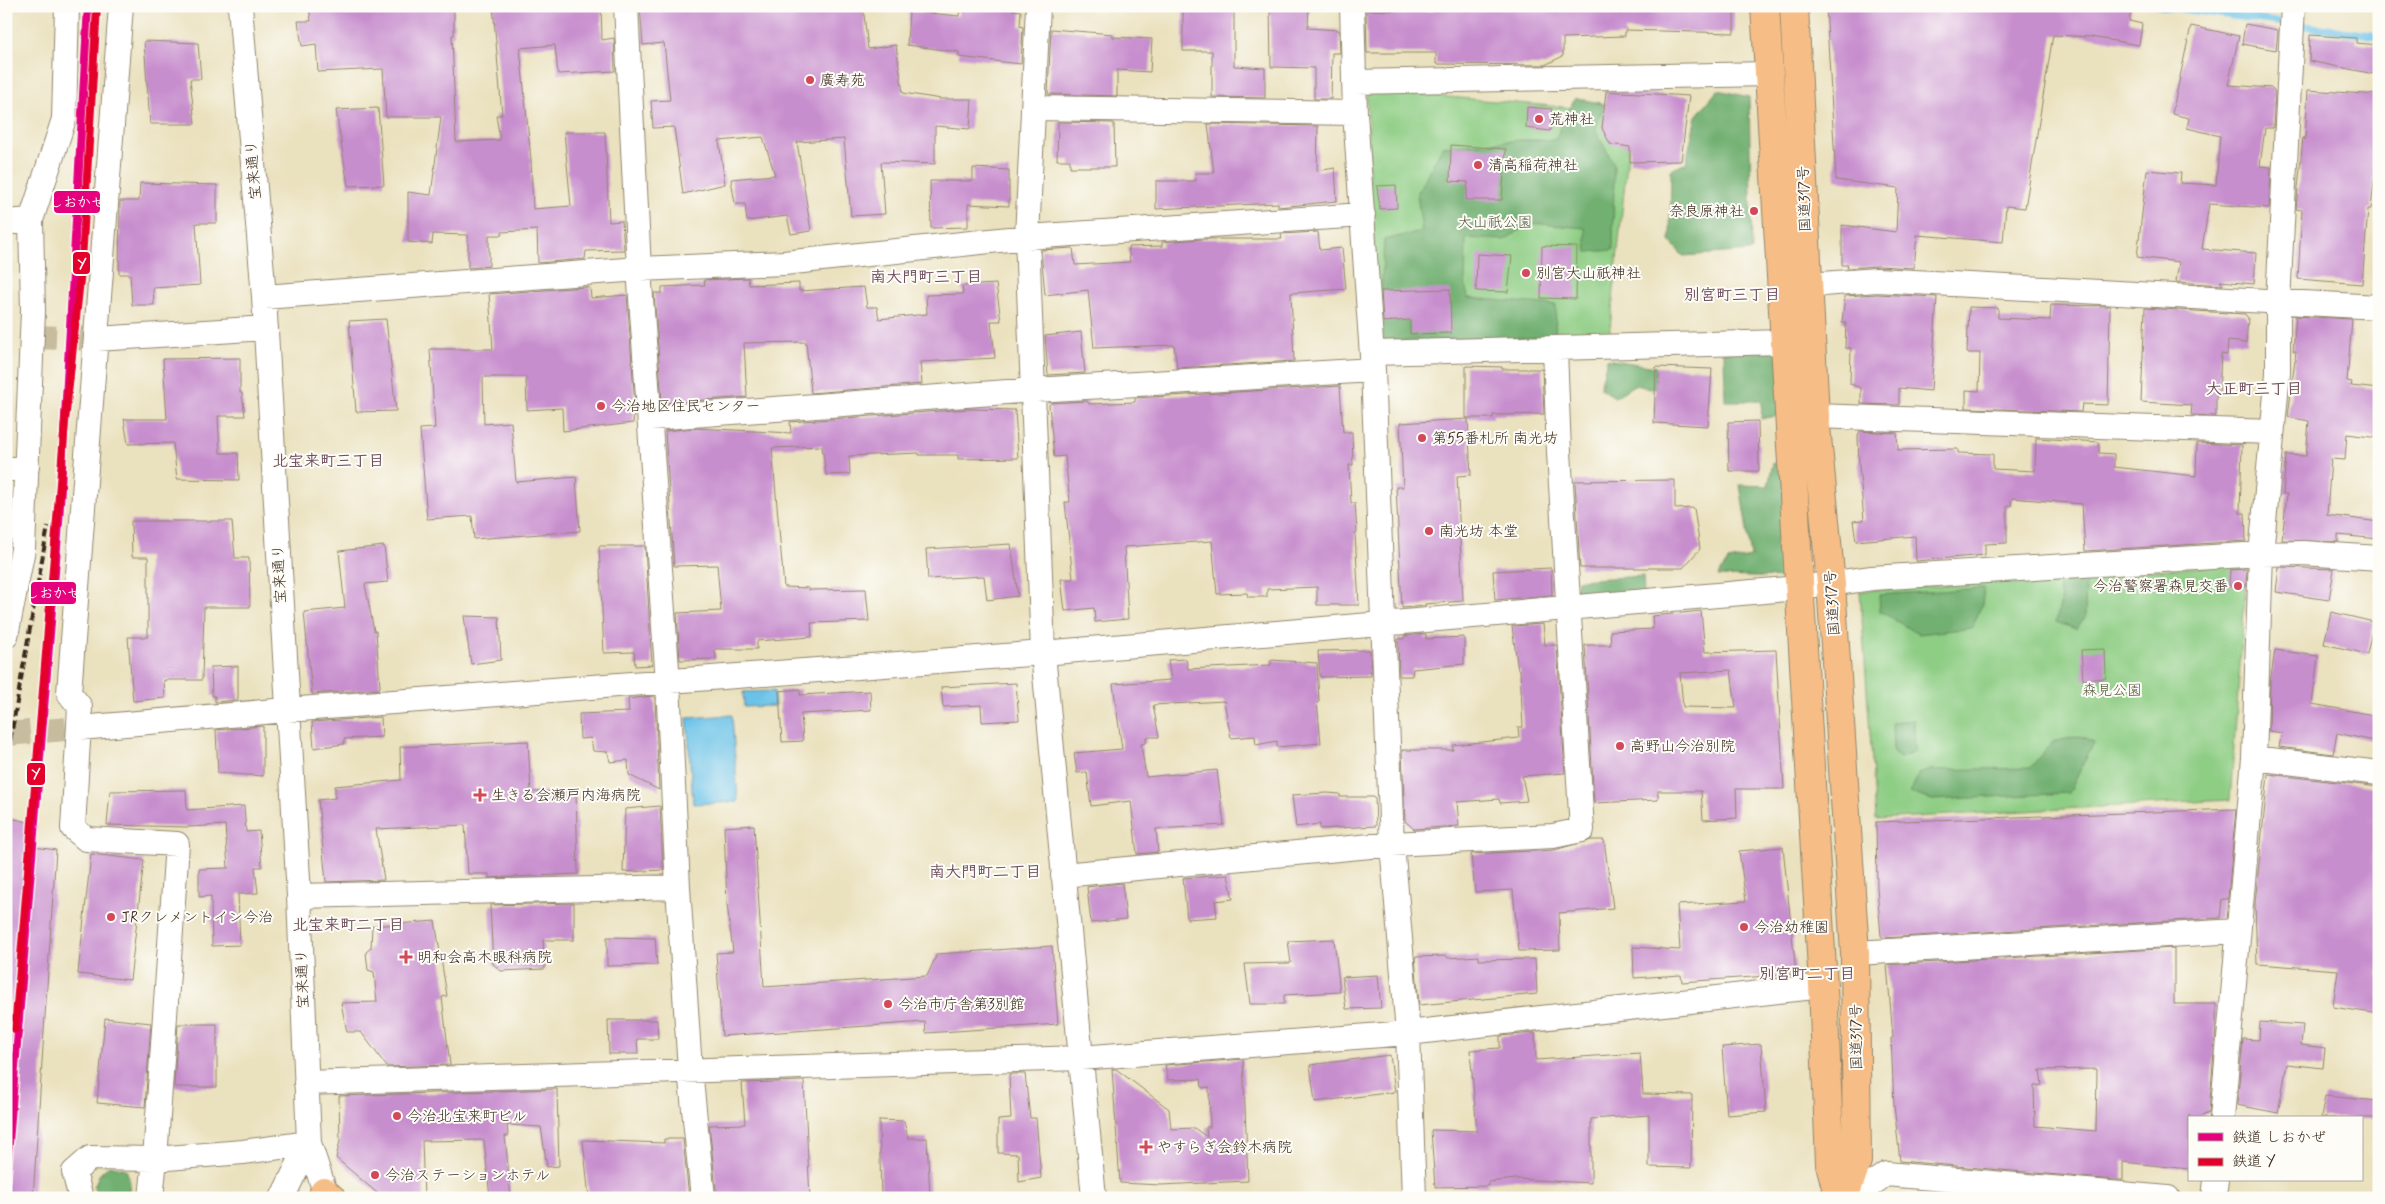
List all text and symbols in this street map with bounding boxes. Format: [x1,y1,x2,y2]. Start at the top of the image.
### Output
place label: 廣寿苑 [820,71,865,91]
marker: 廣寿苑 [804,74,816,86]
place label: 荒神社 [1549,110,1594,130]
marker: 荒神社 [1533,113,1545,125]
street label: 宝来通り [241,139,267,201]
place label: 清高稲荷神社 [1488,156,1578,176]
marker: 清高稲荷神社 [1472,159,1484,171]
street label: 国道317号 [1794,165,1816,233]
line badge: しおかぜ [53,190,101,214]
text: しおかぜ [49,194,105,212]
place label: 奈良原神社 [1669,202,1744,222]
marker: 奈良原神社 [1748,205,1760,217]
park label: 大山祇公園 [1457,213,1533,233]
line badge: Y [72,251,91,275]
text: Y [77,255,87,273]
place label: 別宮大山祇神社 [1536,264,1641,284]
district label: 南大門町三丁目 [870,267,982,288]
marker: 別宮大山祇神社 [1520,267,1532,279]
district label: 別宮町三丁目 [1684,285,1780,306]
district label: 大正町三丁目 [2206,379,2302,400]
place label: 今治地区住民センター [611,397,760,417]
marker: 今治地区住民センター [595,400,607,412]
place label: 第55番札所 南光坊 [1432,429,1558,449]
marker: 第55番札所 南光坊 [1416,432,1428,444]
district label: 北宝来町三丁目 [272,451,384,472]
place label: 南光坊 本堂 [1439,522,1518,542]
marker: 南光坊 本堂 [1423,525,1435,537]
street label: 宝来通り [268,543,292,604]
street label: 国道317号 [1821,569,1845,637]
place label: 今治警察署森見交番 [2093,577,2228,597]
marker: 今治警察署森見交番 [2232,580,2244,592]
line badge: しおかぜ [30,581,77,605]
text: しおかぜ [25,585,81,603]
park label: 森見公園 [2082,681,2142,701]
place label: 高野山今治別院 [1630,737,1735,757]
marker: 高野山今治別院 [1614,740,1626,752]
line badge: Y [26,762,46,786]
text: Y [31,765,41,783]
place label: 生きる会瀬戸内海病院 [491,786,641,806]
marker: 生きる会瀬戸内海病院 [473,788,487,802]
district label: 南大門町二丁目 [929,862,1041,883]
place label: JRクレメントイン今治 [121,908,273,928]
marker: JRクレメントイン今治 [105,911,117,923]
district label: 北宝来町二丁目 [292,915,404,936]
place label: 今治幼稚園 [1754,918,1829,938]
marker: 今治幼稚園 [1738,921,1750,933]
place label: 明和会高木眼科病院 [417,948,552,968]
street label: 宝来通り [292,949,314,1009]
marker: 明和会高木眼科病院 [399,950,413,964]
district label: 別宮町二丁目 [1759,964,1855,985]
place label: 今治市庁舎第3別館 [898,995,1025,1015]
marker: 今治市庁舎第3別館 [882,998,894,1010]
street label: 国道317号 [1846,1004,1868,1070]
place label: 今治北宝来町ビル [407,1107,527,1127]
marker: 今治北宝来町ビル [391,1110,403,1122]
legend [2188,1116,2362,1182]
text: 鉄道 しおかぜ [2232,1128,2326,1148]
place label: やすらぎ会鈴木病院 [1157,1138,1292,1158]
marker: やすらぎ会鈴木病院 [1139,1140,1153,1154]
text: 鉄道 Y [2232,1152,2276,1172]
place label: 今治ステーションホテル [385,1166,550,1186]
marker: 今治ステーションホテル [369,1169,381,1181]

